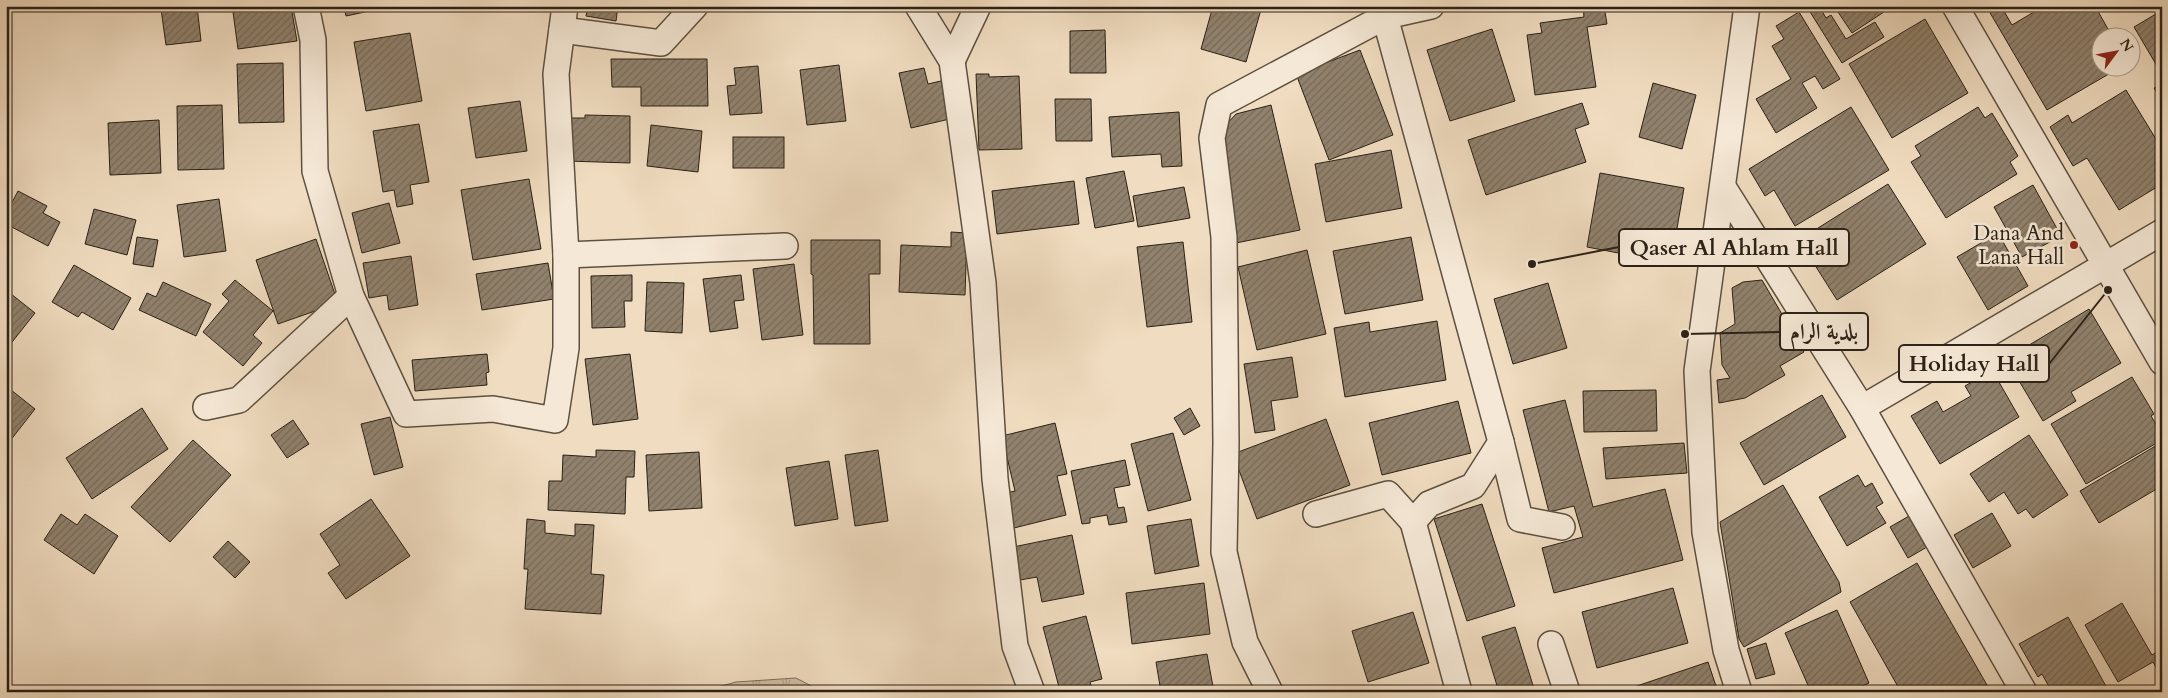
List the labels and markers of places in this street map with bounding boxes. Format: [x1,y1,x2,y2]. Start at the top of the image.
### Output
place label: Dana And Lana Hall [1973,219,2064,272]
callout: Qaser Al Ahlam Hall [1619,229,1849,266]
marker: Dana And Lana Hall [2068,239,2080,251]
callout: بلدية الرام [1780,313,1868,350]
callout: Holiday Hall [1899,345,2049,382]

